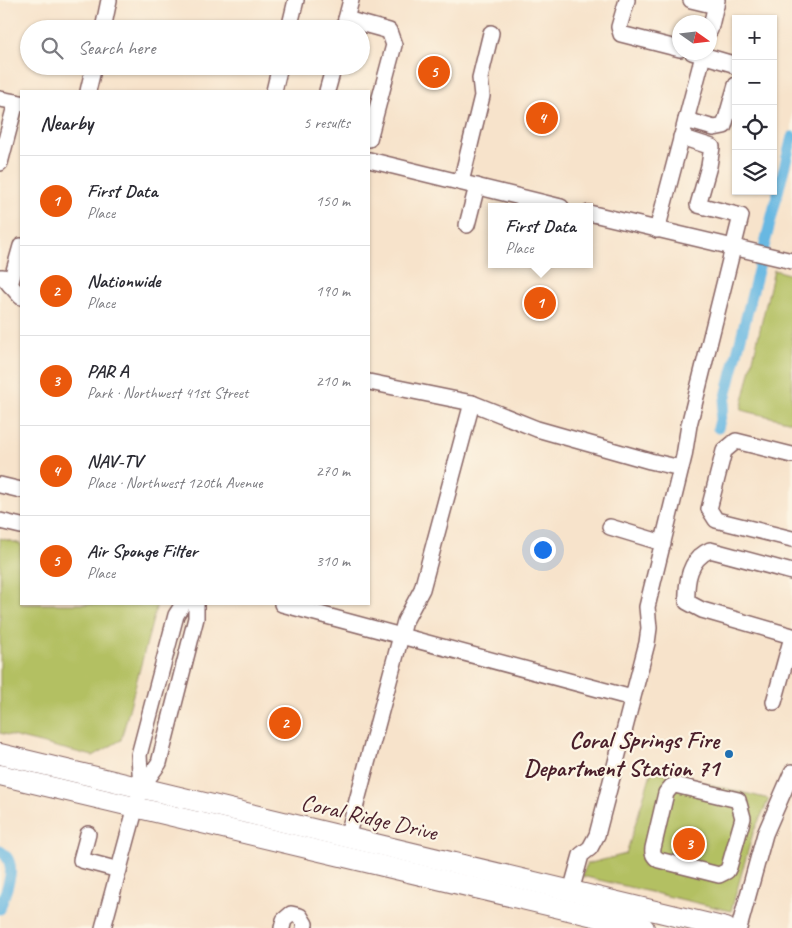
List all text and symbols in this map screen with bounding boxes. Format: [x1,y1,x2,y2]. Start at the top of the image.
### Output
north arrow [672,15,717,60]
map controls [732,15,777,195]
button: + [732,15,777,60]
search box [20,20,370,75]
icon: search [38,34,66,62]
text: Search here [78,36,155,60]
pin: 5 [418,53,450,91]
button: − [732,60,777,105]
pin: 4 [526,99,558,137]
button: locate [732,105,777,150]
text: Nearby [40,110,93,136]
text: 5 results [303,113,350,133]
button: layers [732,150,777,195]
text: First Data [87,179,157,203]
text: 1 [52,191,60,211]
text: 150 m [316,191,350,211]
text: Place [87,203,115,223]
popup [488,203,593,268]
text: First Data [505,214,576,238]
text: Place [505,238,533,258]
text: Nationwide [87,269,160,293]
text: 2 [52,281,60,301]
text: 190 m [316,281,350,301]
pin: 1 [524,284,556,322]
text: Place [87,293,115,313]
text: PAR A [87,359,128,383]
text: 3 [52,371,60,391]
text: 210 m [316,371,350,391]
text: Park · Northwest 41st Street [87,383,248,403]
text: NAV-TV [87,449,142,473]
text: 4 [52,461,60,481]
text: 270 m [316,461,350,481]
text: Place · Northwest 120th Avenue [87,473,262,493]
your location [530,537,556,563]
text: Air Sponge Filter [87,539,198,563]
text: 5 [53,551,59,571]
text: 310 m [316,551,350,571]
text: Place [87,563,115,583]
pin: 2 [269,704,301,742]
place label: Coral Springs Fire Department Station 71 [524,725,722,783]
marker: Coral Springs Fire Department Station 71 [723,748,735,760]
street label: Coral Ridge Drive [298,787,442,848]
pin: 3 [673,825,705,863]

